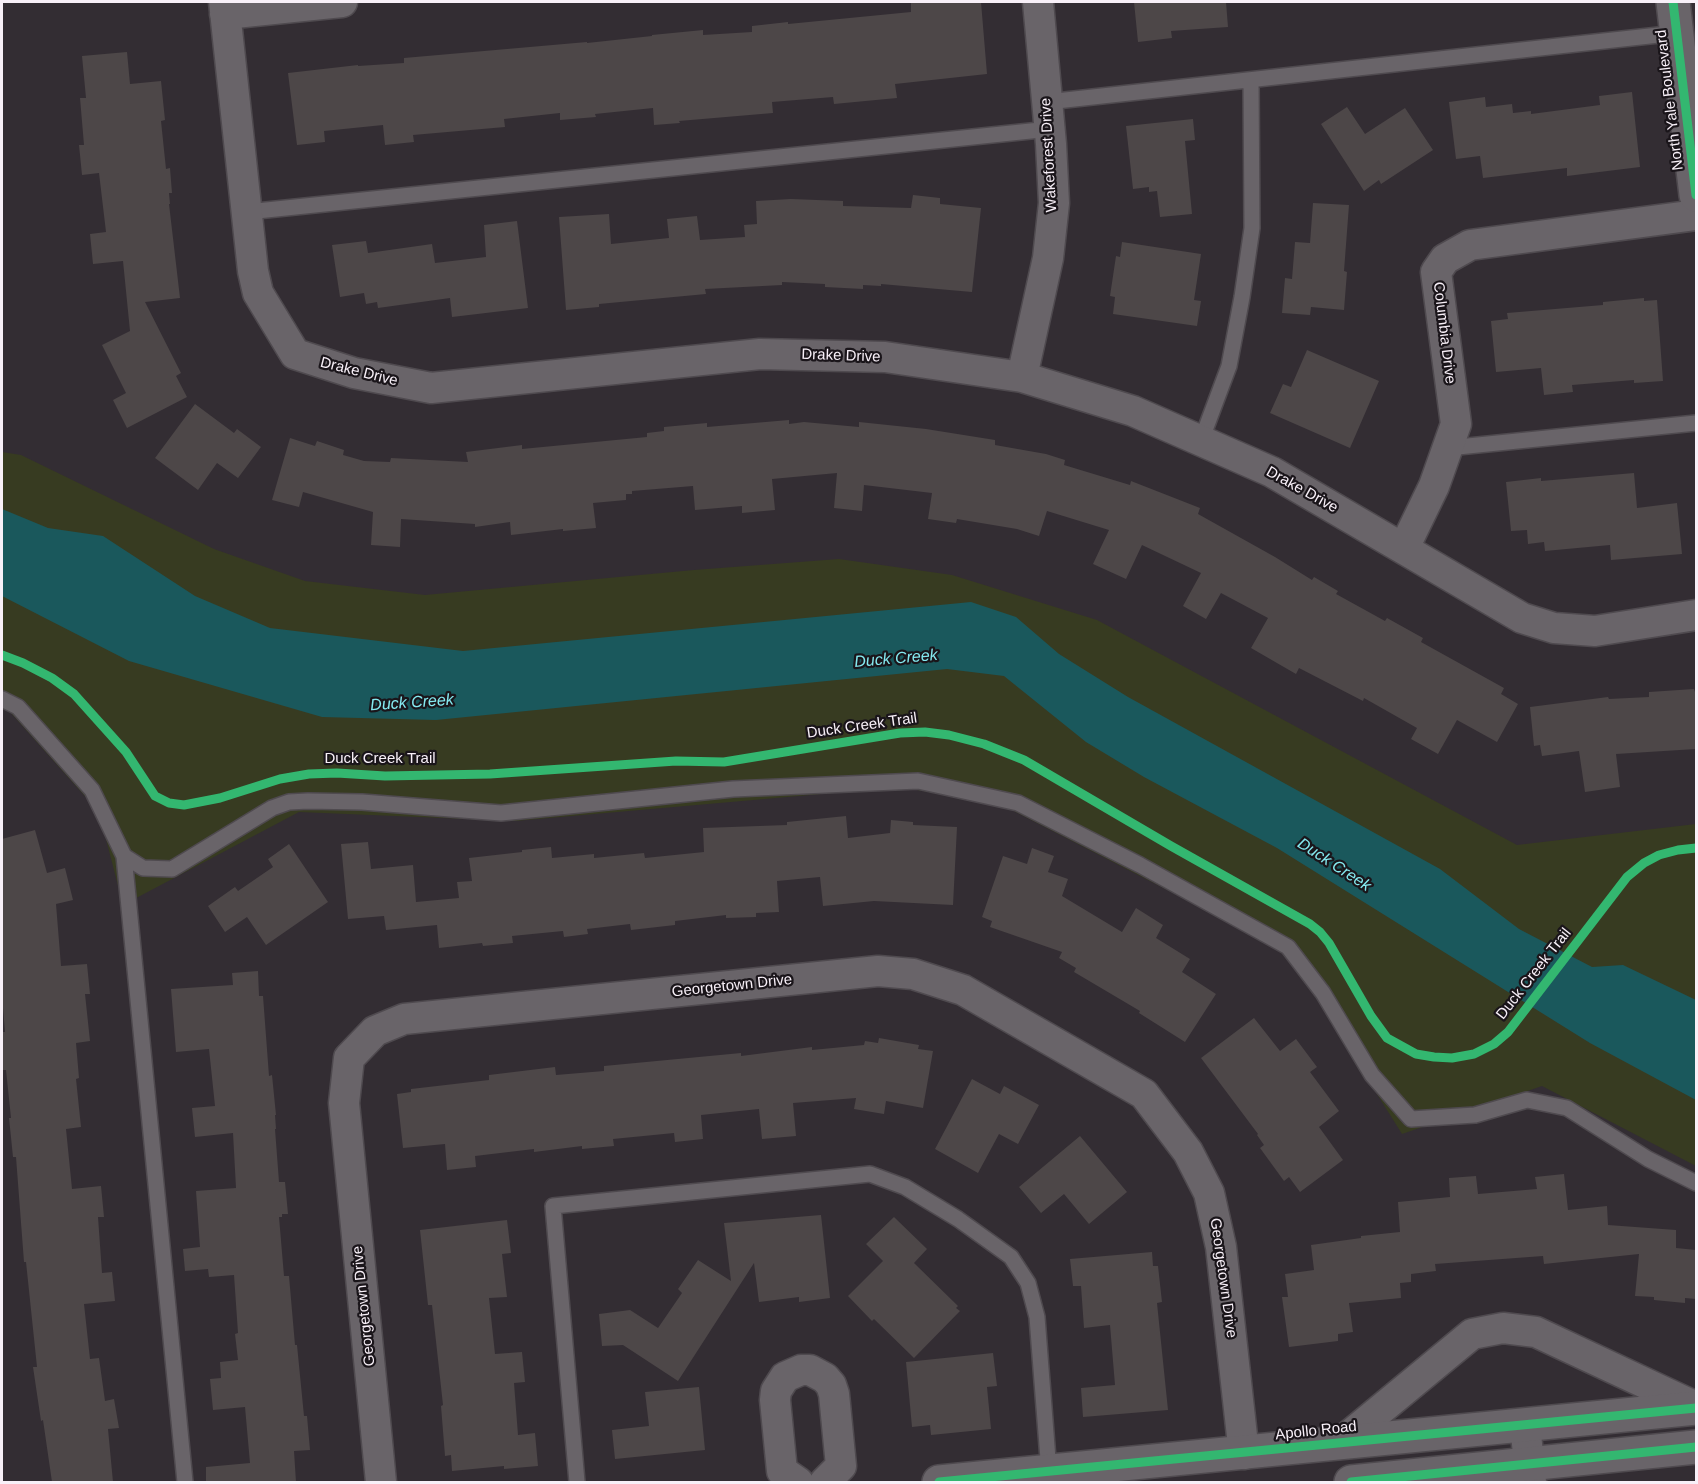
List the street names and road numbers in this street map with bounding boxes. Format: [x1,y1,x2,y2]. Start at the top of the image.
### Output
street label: North Yale Boulevard [1652,29,1688,171]
street label: Wakeforest Drive [1037,97,1061,213]
street label: Columbia Drive [1429,281,1459,385]
street label: Drake Drive [801,346,881,366]
street label: Drake Drive [318,354,400,390]
street label: Drake Drive [1263,463,1341,517]
street label: Duck Creek Trail [806,709,918,743]
street label: Duck Creek Trail [324,750,436,768]
street label: Duck Creek Trail [1493,925,1575,1023]
street label: Georgetown Drive [671,971,793,1001]
street label: Georgetown Drive [1206,1217,1240,1339]
street label: Georgetown Drive [349,1245,379,1367]
street label: Apollo Road [1274,1418,1358,1444]

